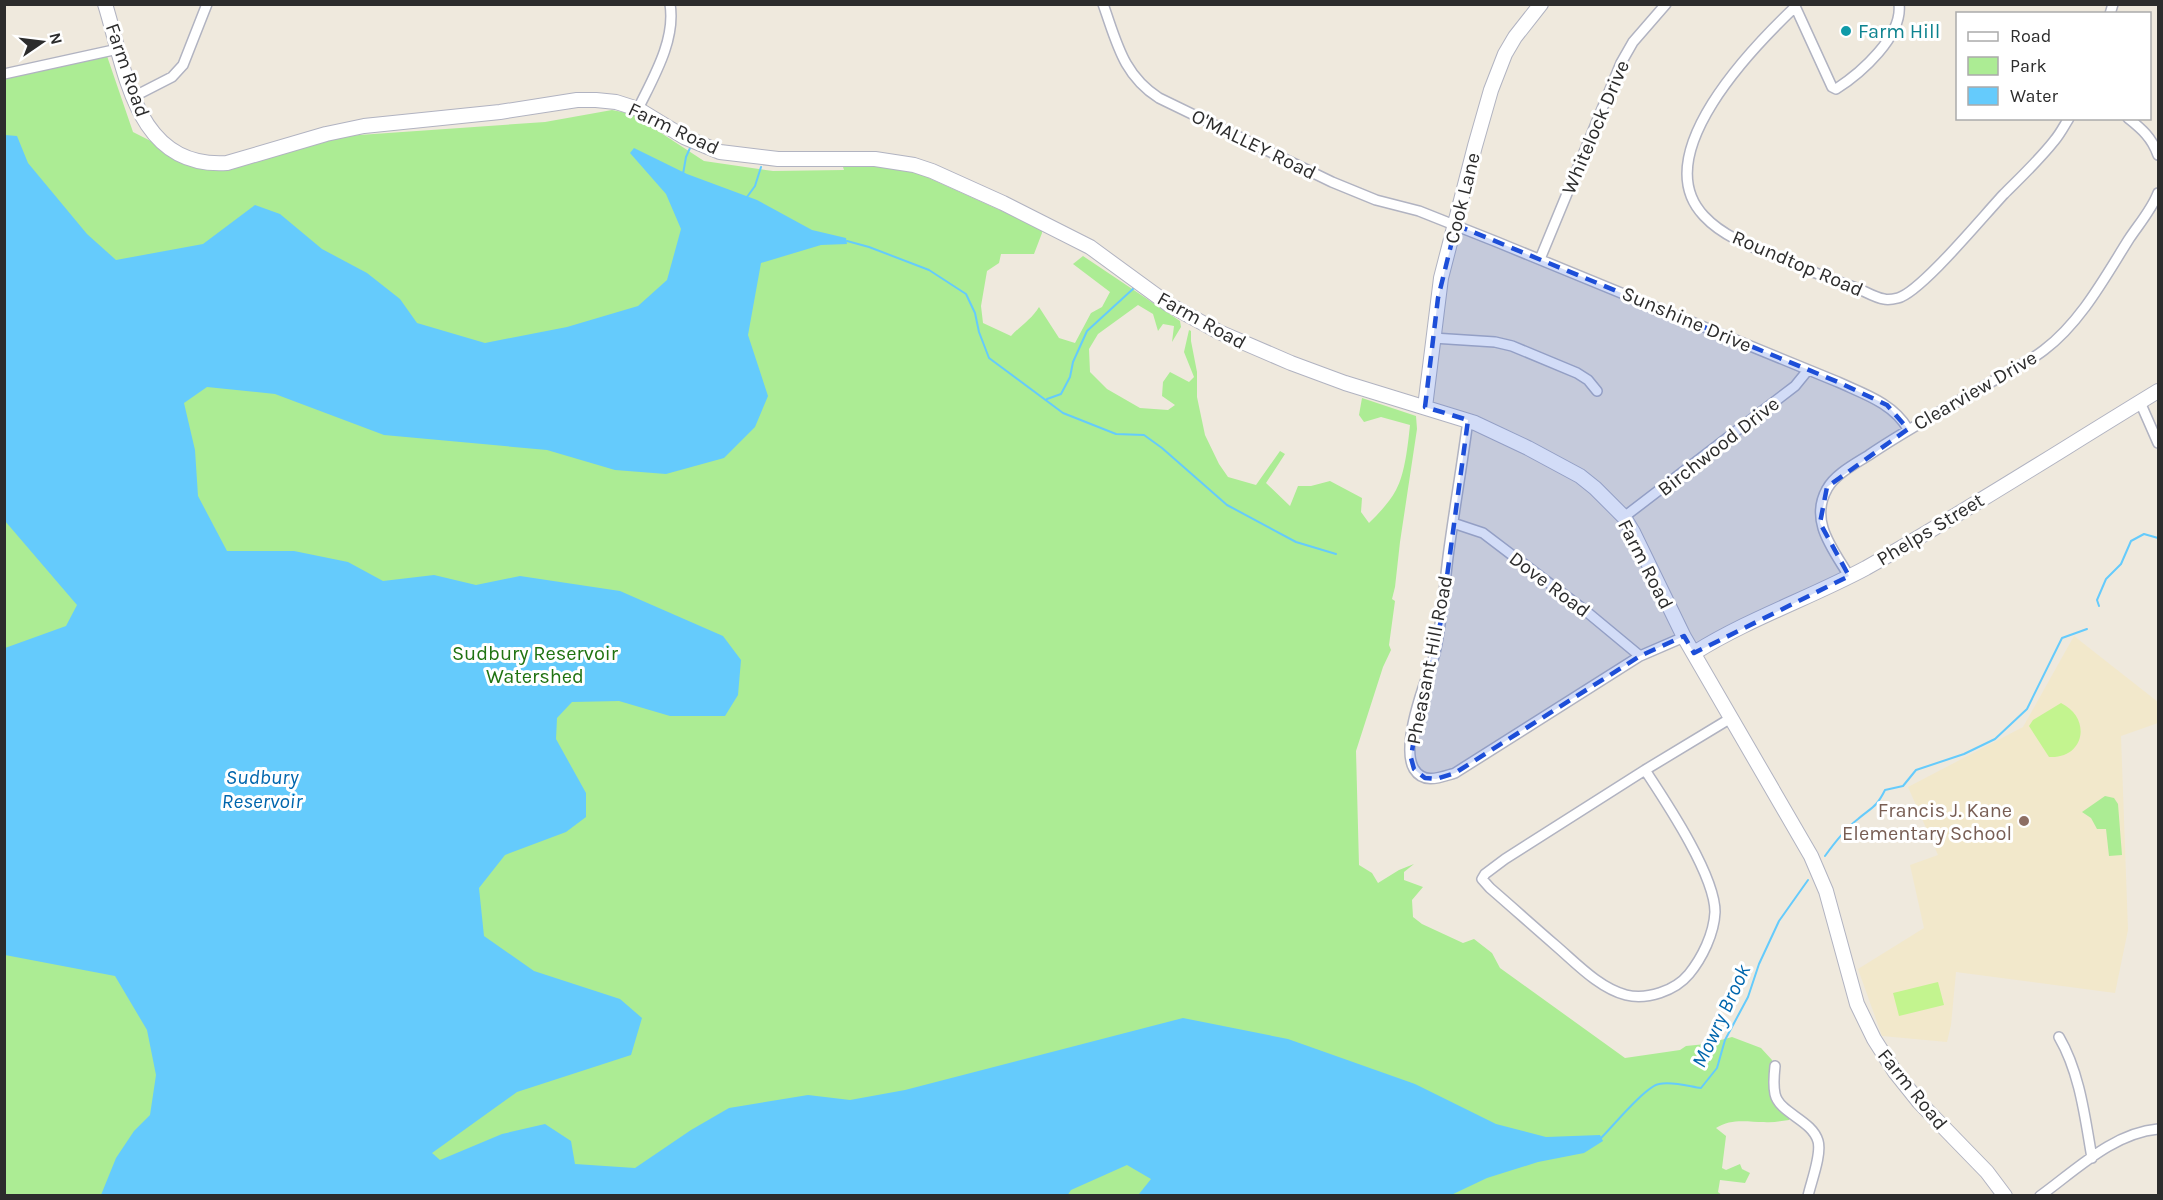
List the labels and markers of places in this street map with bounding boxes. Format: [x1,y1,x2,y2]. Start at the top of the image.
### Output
place label: Farm Hill [1858,20,1940,43]
marker: Farm Hill [1839,24,1853,38]
place label: Francis J. Kane Elementary School [1842,799,2012,845]
marker: Francis J. Kane Elementary School [2017,814,2031,828]

